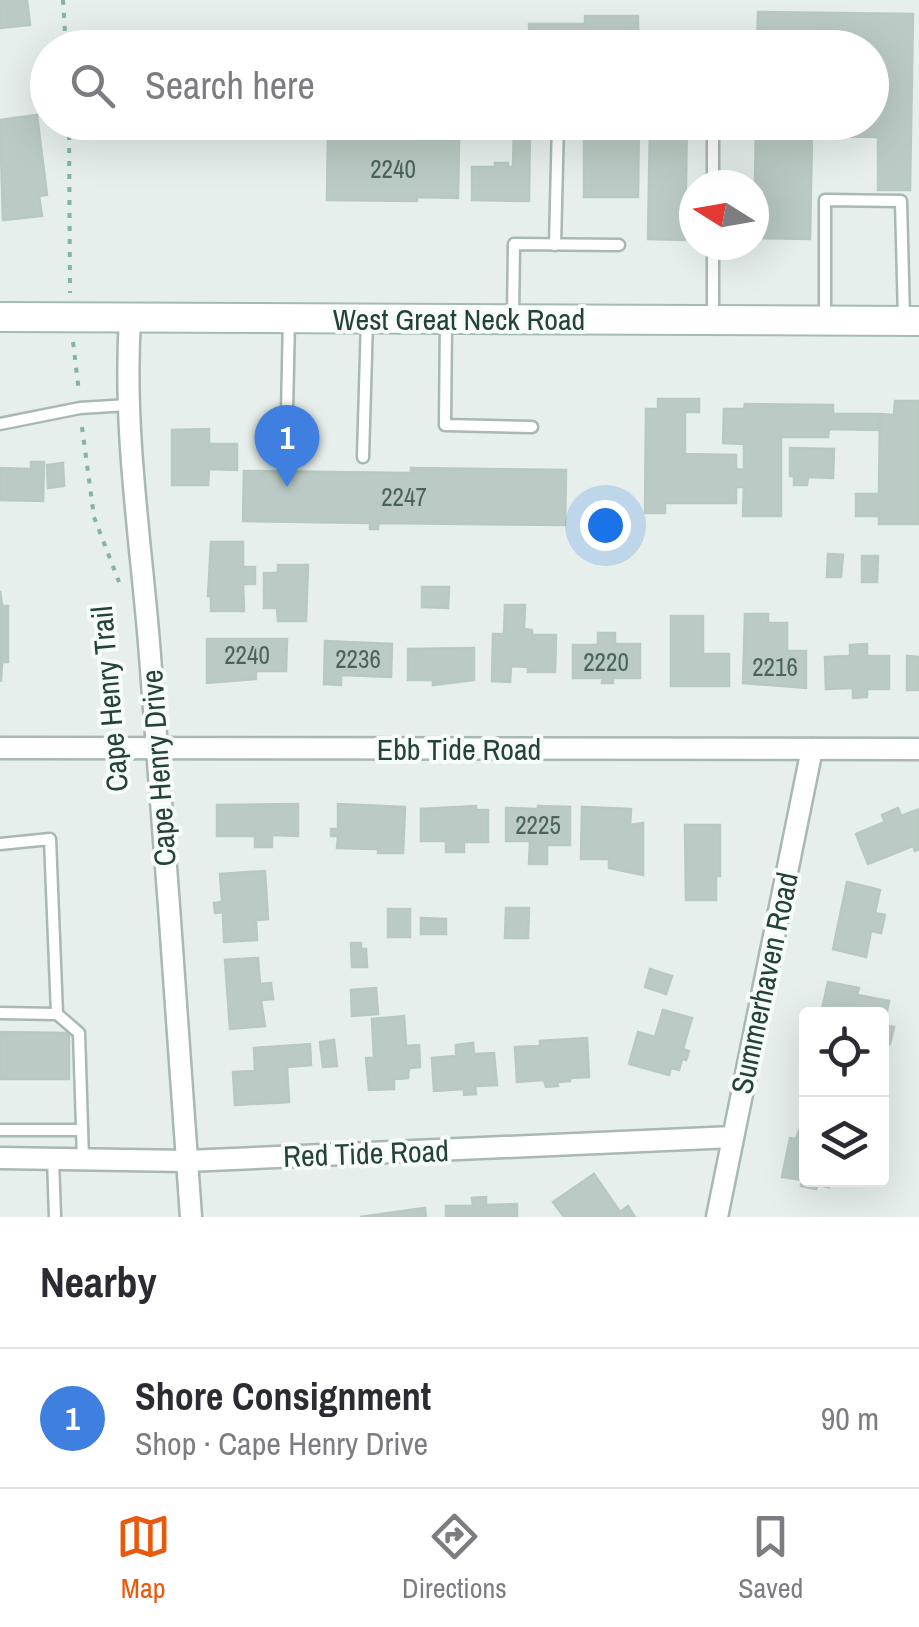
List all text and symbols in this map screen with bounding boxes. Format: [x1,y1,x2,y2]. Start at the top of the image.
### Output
search box [30,30,889,140]
icon: search [65,58,120,113]
text: Search here [145,60,315,111]
house number: 2240 [370,152,416,186]
north arrow [679,170,769,260]
street label: West Great Neck Road [333,299,585,339]
pin: 1 [254,404,320,487]
house number: 2247 [381,480,427,514]
your location [580,500,631,551]
street label: Cape Henry Trail [81,605,137,793]
house number: 2240 [224,638,270,672]
house number: 2236 [335,642,381,676]
house number: 2220 [583,645,629,679]
house number: 2216 [752,650,798,684]
street label: Cape Henry Drive [131,668,185,868]
street label: Ebb Tide Road [377,729,541,769]
house number: 2225 [515,808,561,842]
street label: Summerhaven Road [721,869,807,1097]
map controls [799,1007,889,1187]
button: locate [799,1007,889,1097]
button: layers [799,1097,889,1187]
street label: Red Tide Road [282,1130,450,1176]
text: Nearby [40,1254,157,1310]
text: Shore Consignment [135,1371,431,1422]
text: 1 [65,1397,80,1440]
text: 90 m [821,1397,879,1440]
text: Shop · Cape Henry Drive [135,1422,428,1465]
tab: Map [116,1509,171,1607]
tab: Directions [402,1509,507,1607]
tab: Saved [738,1509,803,1607]

